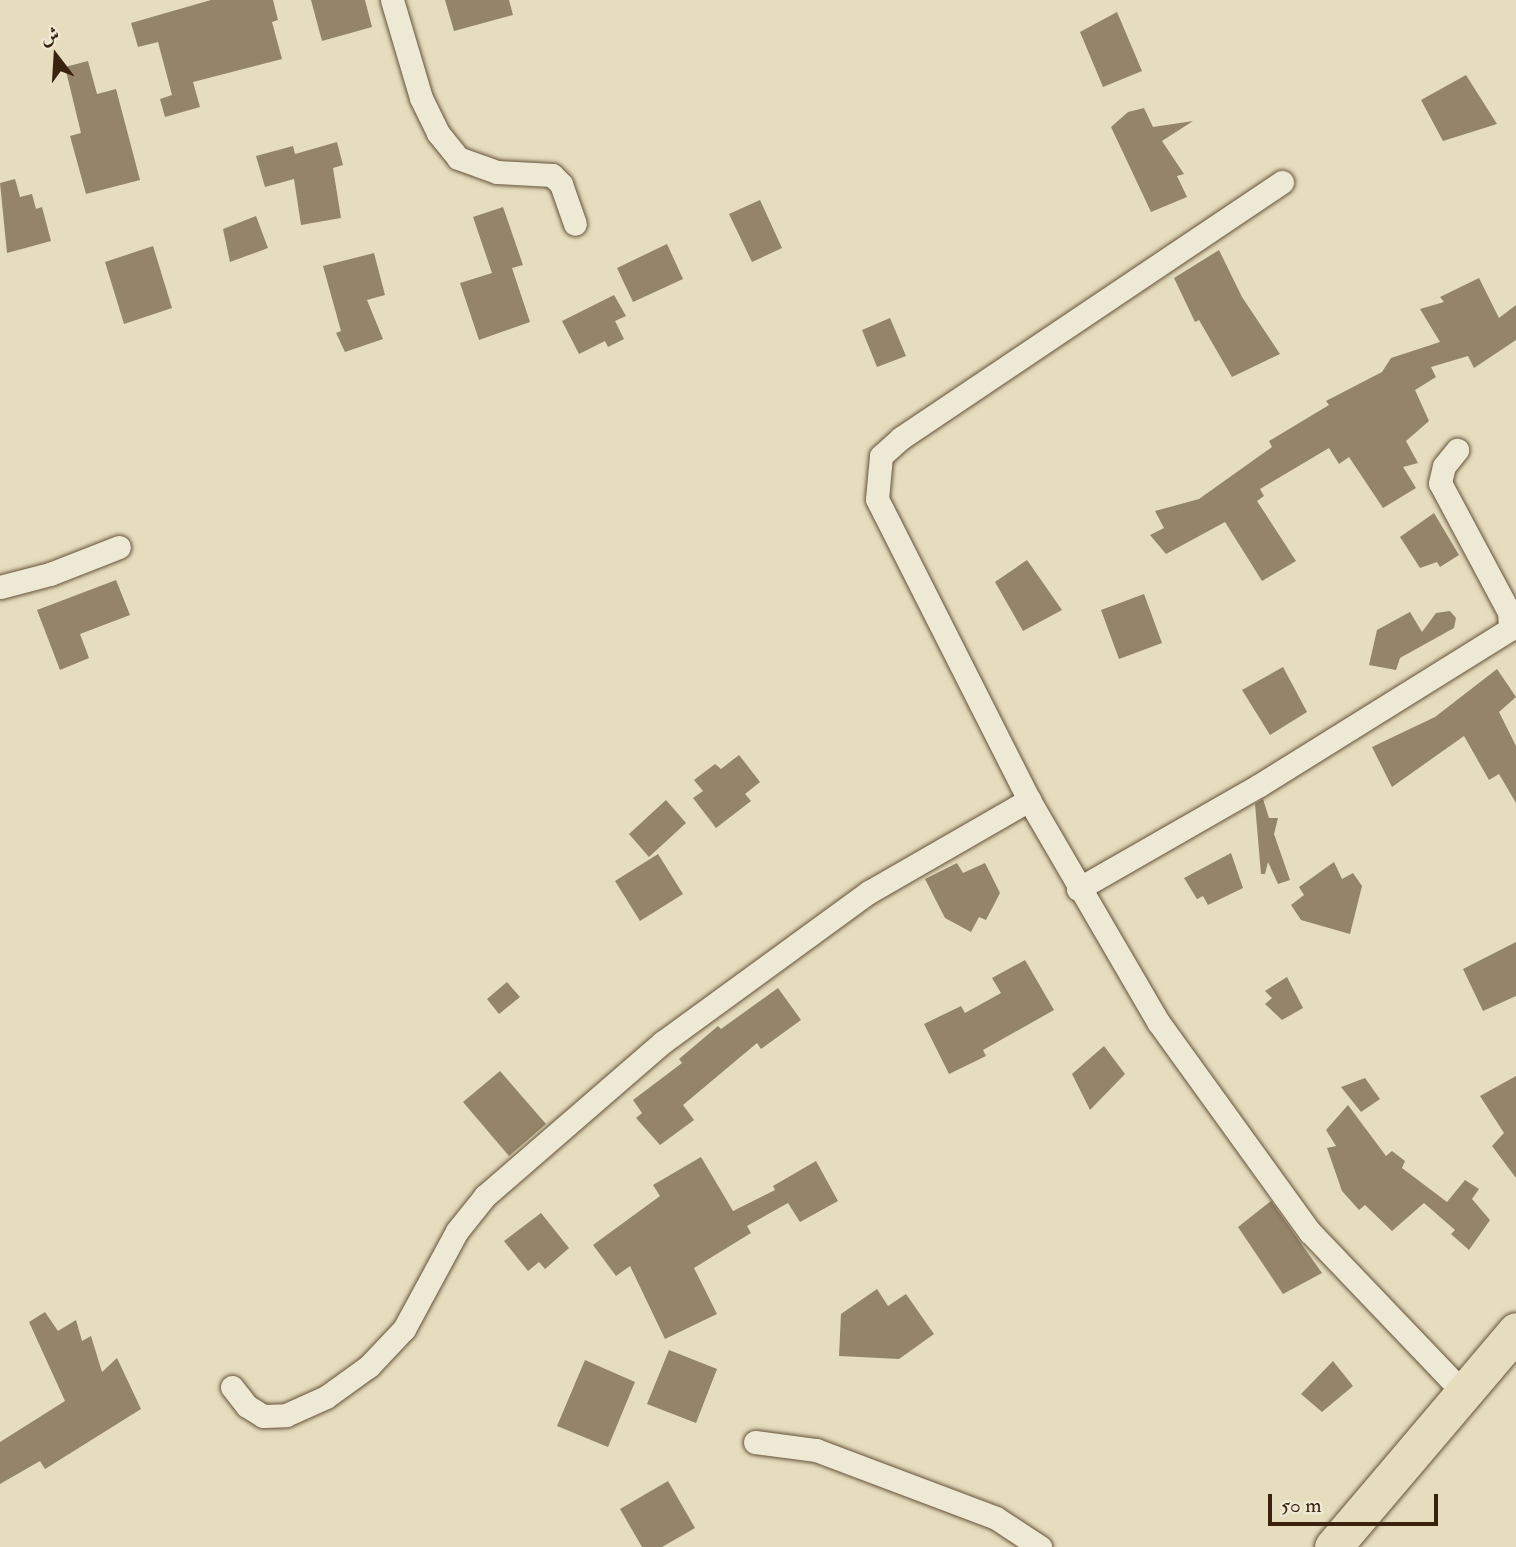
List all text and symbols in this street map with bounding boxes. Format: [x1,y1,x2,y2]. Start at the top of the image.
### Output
north arrow [21,21,91,91]
text: ش [37,22,62,50]
scale bar [1271,1480,1441,1524]
text: 50 m [1281,1492,1322,1519]

